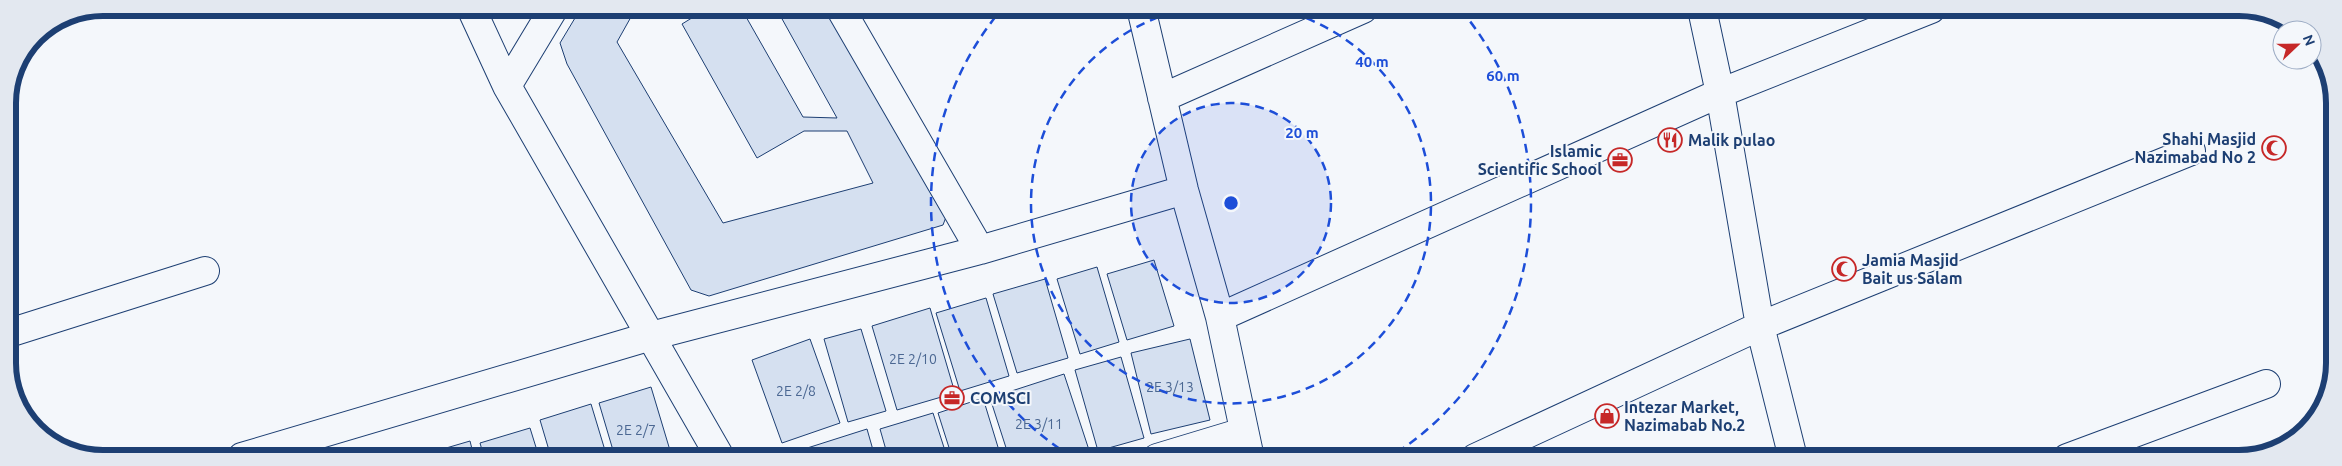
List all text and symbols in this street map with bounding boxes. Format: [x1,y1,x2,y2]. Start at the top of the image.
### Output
north arrow [2272,20,2322,70]
text: N [2300,32,2318,48]
text: 40 m [1355,53,1389,70]
text: 60 m [1486,67,1520,84]
text: 20 m [1285,124,1319,141]
restaurant icon: Malik pulao [1657,127,1683,153]
place label: Shahi Masjid Nazimabad No 2 [2135,130,2256,166]
place label: Malik pulao [1688,131,1775,149]
mosque icon: Shahi Masjid Nazimabad No 2 [2261,135,2287,161]
place label: Islamic Scientific School [1478,142,1602,178]
office icon: Islamic Scientific School [1607,147,1633,173]
centre of rings [1222,194,1240,212]
place label: Jamia Masjid Bait us Salam [1862,251,1963,287]
mosque icon: Jamia Masjid Bait us Salam [1831,256,1857,282]
house number: 2E 2/10 [889,351,937,367]
house number: 2E 3/13 [1146,379,1194,395]
house number: 2E 2/8 [776,383,816,399]
office icon: COMSCI [939,385,965,411]
place label: COMSCI [970,389,1031,407]
place label: Intezar Market, Nazimabab No.2 [1624,398,1745,434]
shop icon: Intezar Market, Nazimabab No.2 [1594,403,1620,429]
house number: 2E 3/11 [1015,416,1063,432]
house number: 2E 2/7 [616,422,656,438]

